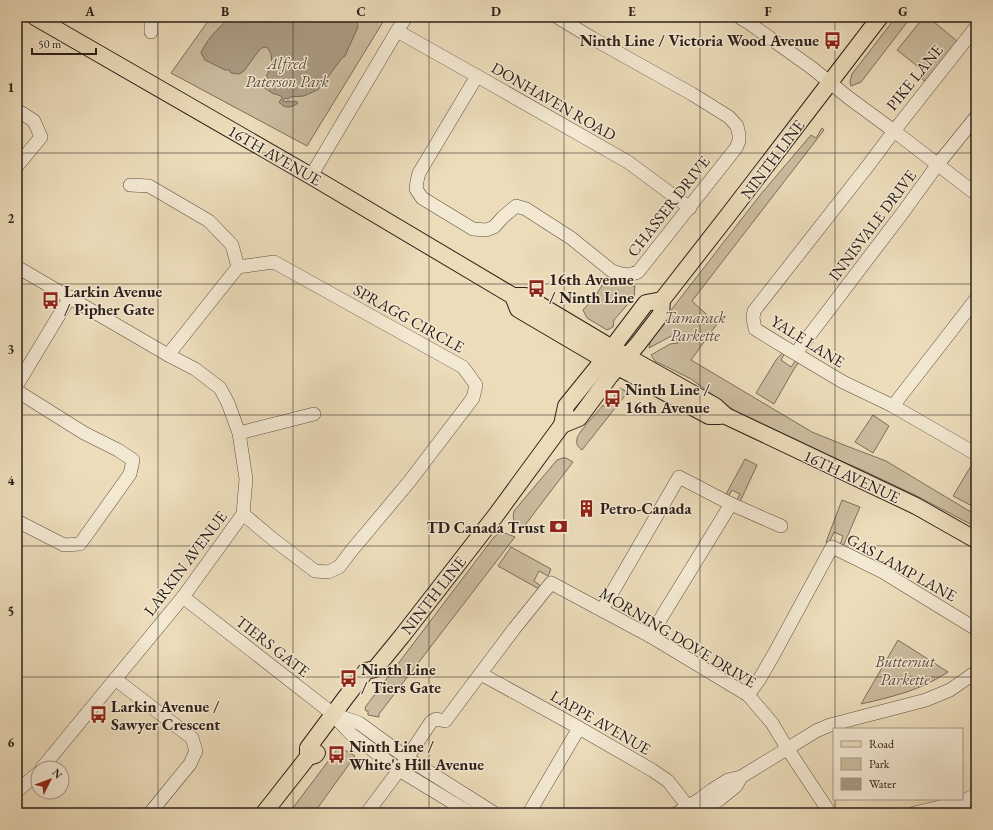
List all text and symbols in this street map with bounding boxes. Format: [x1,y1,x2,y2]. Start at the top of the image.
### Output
text: A [84,3,95,20]
text: B [221,3,229,20]
text: C [356,3,366,20]
text: D [491,3,501,20]
text: E [628,3,636,20]
text: F [764,3,772,20]
text: G [898,3,908,20]
scale bar [32,30,96,56]
place label: Ninth Line / Victoria Wood Avenue [580,30,819,51]
bus stop icon: Ninth Line / Victoria Wood Avenue [822,30,842,50]
text: 50 m [38,36,62,52]
street label: PIKE LANE [881,40,948,115]
park label: Alfred Paterson Park [245,53,330,92]
street label: DONHAVEN ROAD [488,57,620,146]
text: 1 [8,79,15,96]
street label: NINTH LINE [736,115,809,203]
street label: 16TH AVENUE [224,120,325,191]
street label: CHASSER DRIVE [622,152,714,261]
street label: INNISVALE DRIVE [824,166,921,285]
text: 2 [8,210,15,227]
place label: 16th Avenue / Ninth Line [549,269,634,308]
bus stop icon: 16th Avenue / Ninth Line [526,278,546,298]
street label: SPRAGG CIRCLE [350,279,468,358]
place label: Larkin Avenue / Pipher Gate [64,281,163,320]
bus stop icon: Larkin Avenue / Pipher Gate [41,290,61,310]
park label: Tamarack Parkette [664,307,727,346]
street label: YALE LANE [767,310,849,372]
text: 3 [8,341,15,358]
place label: Ninth Line / 16th Avenue [625,379,710,418]
bus stop icon: Ninth Line / 16th Avenue [602,388,622,408]
street label: 16TH AVENUE [800,445,904,508]
text: 4 [8,472,15,489]
building icon: Petro-Canada [577,498,597,518]
place label: Petro-Canada [600,498,693,519]
street label: LARKIN AVENUE [139,507,232,620]
place label: TD Canada Trust [427,517,545,538]
bank icon: TD Canada Trust [548,517,568,537]
street label: GAS LAMP LANE [843,529,960,606]
street label: NINTH LINE [396,552,471,639]
street label: MORNING DOVE DRIVE [596,582,760,693]
text: 5 [8,603,14,620]
street label: TIERS GATE [231,611,314,682]
park label: Butternut Parkette [874,651,936,690]
place label: Ninth Line / Tiers Gate [361,659,441,698]
bus stop icon: Ninth Line / Tiers Gate [338,668,358,688]
street label: LAPPE AVENUE [547,685,655,760]
place label: Larkin Avenue / Sawyer Crescent [111,696,220,735]
bus stop icon: Larkin Avenue / Sawyer Crescent [88,705,108,725]
legend [833,728,963,800]
text: 6 [8,734,15,751]
place label: Ninth Line / White's Hill Avenue [349,736,484,775]
text: Road [869,736,895,752]
bus stop icon: Ninth Line / White's Hill Avenue [326,745,346,765]
text: Park [869,756,890,772]
north arrow [30,760,70,800]
text: N [49,765,66,781]
text: Water [869,776,896,792]

